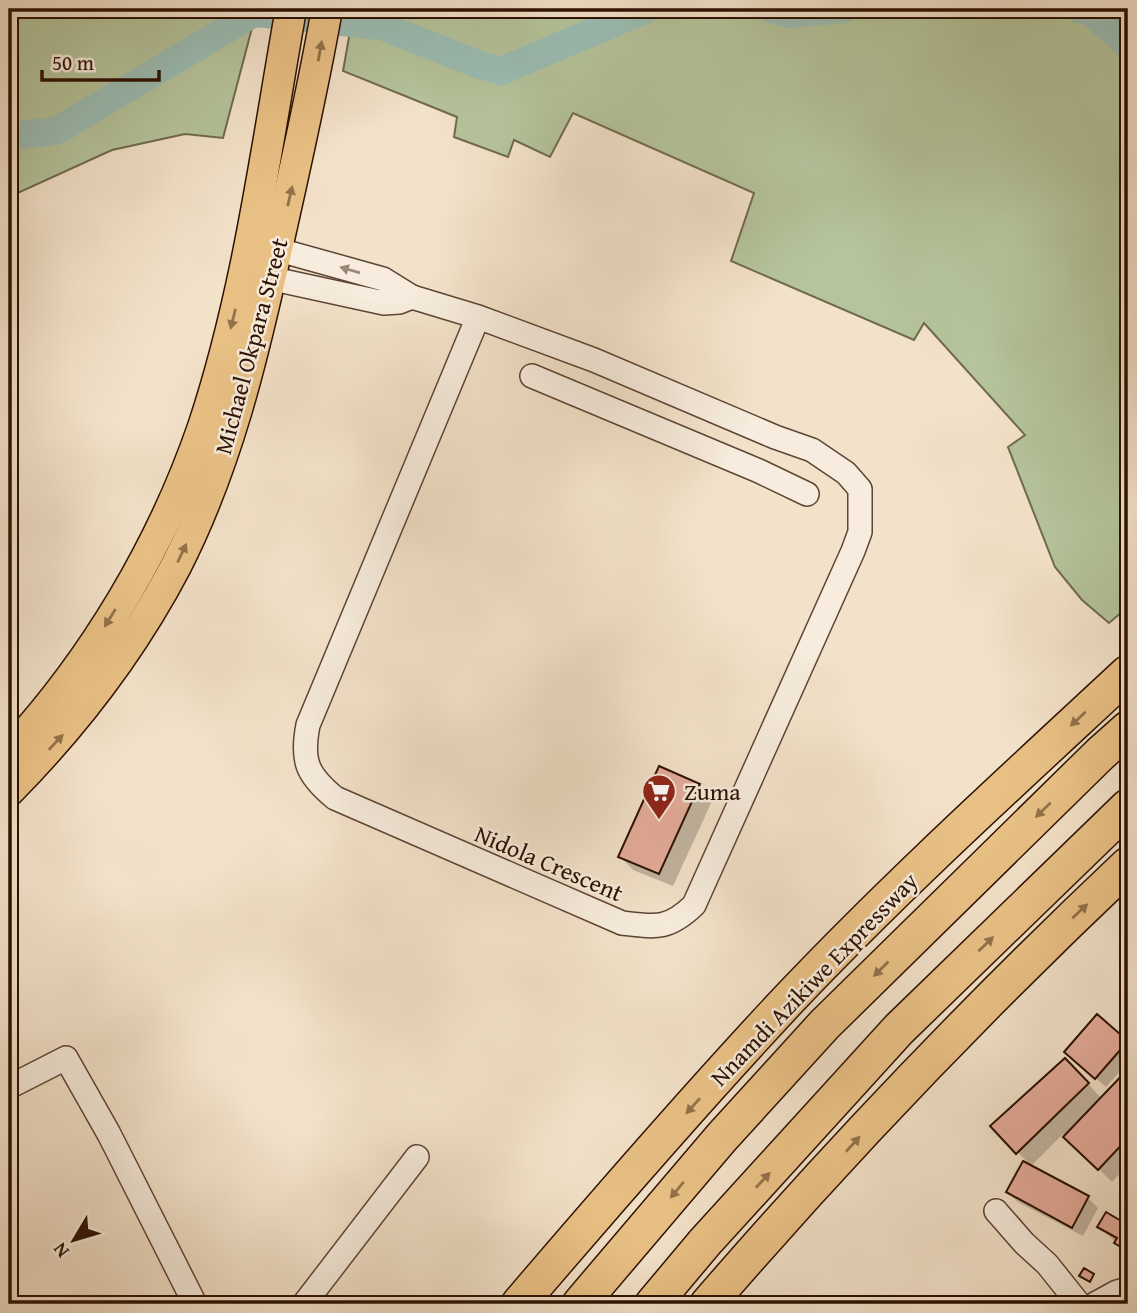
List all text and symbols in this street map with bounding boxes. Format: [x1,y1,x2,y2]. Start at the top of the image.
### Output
scale bar [42,38,159,82]
one-way arrow [314,40,325,62]
text: 50 m [52,47,94,78]
one-way arrow [284,185,295,207]
street label: Michael Okpara Street [205,233,297,458]
one-way arrow [340,264,361,274]
one-way arrow [227,308,238,330]
one-way arrow [176,543,187,563]
one-way arrow [104,609,117,628]
one-way arrow [1070,711,1087,727]
one-way arrow [47,734,63,751]
supermarket icon: Zuma [640,772,678,821]
place label: Zuma [684,774,741,809]
one-way arrow [1035,801,1052,817]
street label: Nidola Crescent [469,816,629,910]
street label: Nnamdi Azikiwe Expressway [702,864,926,1094]
one-way arrow [1071,903,1088,920]
one-way arrow [978,935,995,952]
one-way arrow [872,961,889,978]
one-way arrow [685,1097,701,1115]
one-way arrow [844,1136,860,1153]
one-way arrow [755,1171,771,1189]
one-way arrow [670,1182,685,1199]
north arrow [38,1204,108,1274]
text: N [45,1237,76,1264]

